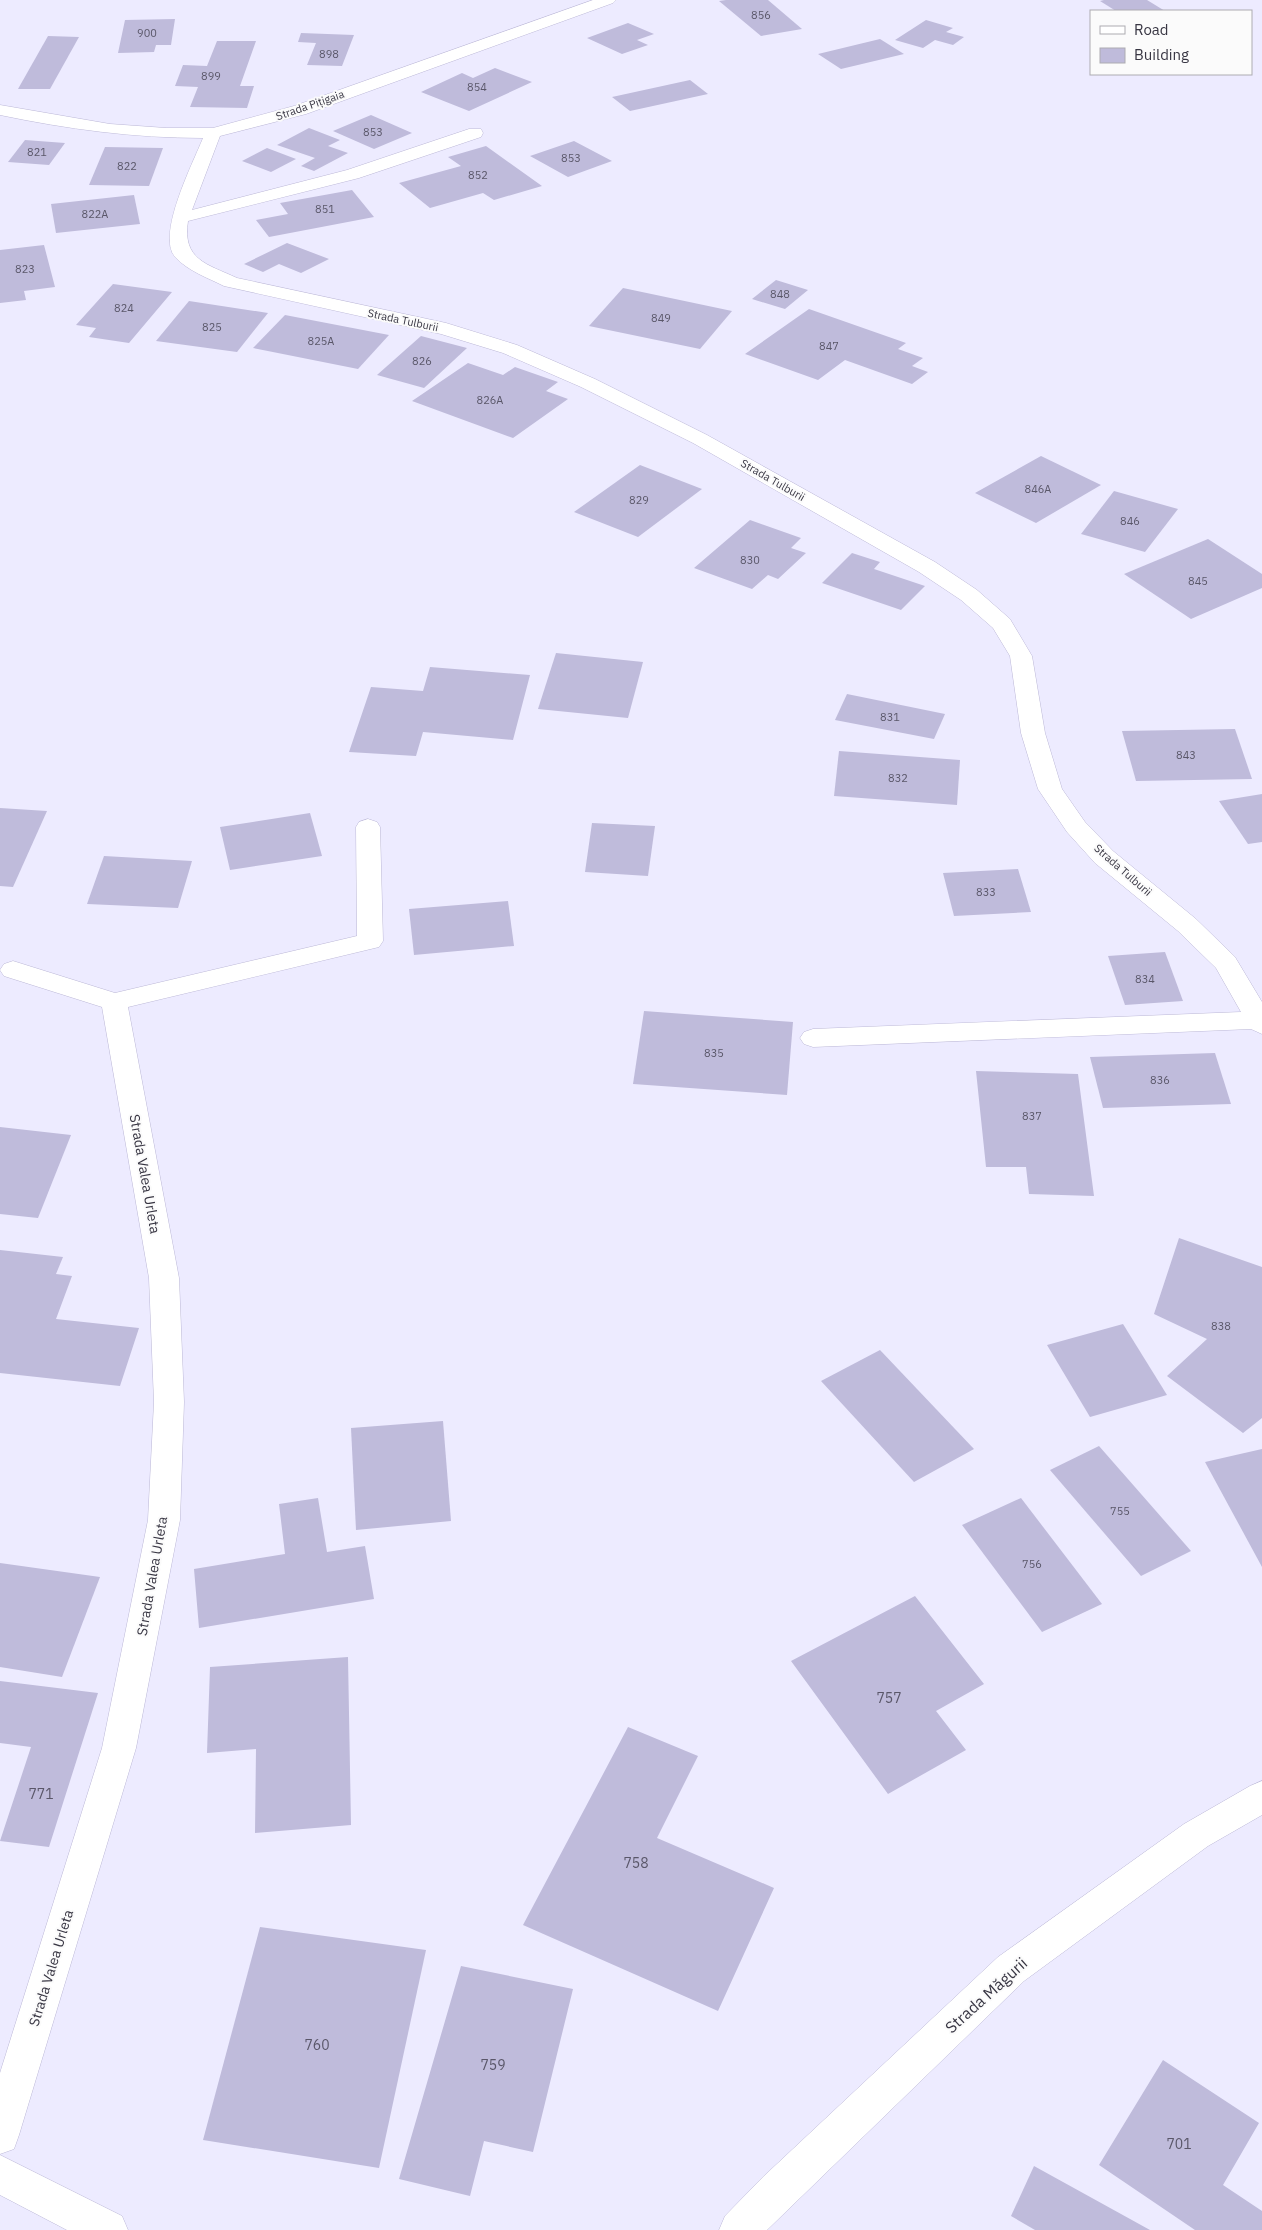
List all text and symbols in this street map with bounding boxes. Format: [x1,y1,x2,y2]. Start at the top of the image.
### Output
house number: 856 [751,8,771,22]
legend [1090,10,1252,75]
text: Road [1134,20,1169,39]
house number: 900 [137,26,157,40]
text: Building [1134,45,1189,64]
house number: 898 [319,47,339,61]
house number: 899 [201,69,221,83]
house number: 854 [467,80,487,94]
street label: Strada Pițigaia [274,87,346,123]
house number: 853 [363,125,383,139]
house number: 821 [27,145,47,159]
house number: 853 [561,151,581,165]
house number: 822 [117,159,137,173]
house number: 852 [468,168,488,182]
house number: 851 [315,202,335,216]
house number: 822A [82,207,108,221]
house number: 823 [15,262,35,276]
house number: 848 [770,287,790,301]
house number: 824 [114,301,134,315]
street label: Strada Tulburii [366,306,440,334]
house number: 849 [651,311,671,325]
house number: 825 [202,320,222,334]
house number: 825A [308,334,334,348]
house number: 847 [819,339,839,353]
house number: 826 [412,354,432,368]
house number: 826A [477,393,503,407]
street label: Strada Tulburii [738,456,808,504]
house number: 846A [1025,482,1051,496]
house number: 829 [629,493,649,507]
house number: 846 [1120,514,1140,528]
house number: 830 [740,553,760,567]
house number: 845 [1188,574,1208,588]
house number: 831 [880,710,900,724]
house number: 843 [1176,748,1196,762]
house number: 832 [888,771,908,785]
street label: Strada Tulburii [1091,841,1155,899]
house number: 833 [976,885,996,899]
house number: 834 [1135,972,1155,986]
house number: 835 [704,1046,724,1060]
house number: 836 [1150,1073,1170,1087]
house number: 837 [1022,1109,1042,1123]
street label: Strada Valea Urleta [126,1113,164,1236]
house number: 838 [1211,1319,1231,1333]
house number: 755 [1110,1504,1130,1518]
street label: Strada Valea Urleta [133,1514,171,1637]
house number: 756 [1022,1557,1042,1571]
house number: 757 [876,1689,902,1707]
house number: 771 [28,1785,54,1803]
house number: 758 [623,1854,649,1872]
street label: Strada Valea Urleta [25,1907,77,2028]
street label: Strada Măgurii [941,1953,1031,2037]
house number: 760 [304,2036,330,2054]
house number: 759 [480,2056,506,2074]
house number: 701 [1166,2135,1192,2153]

